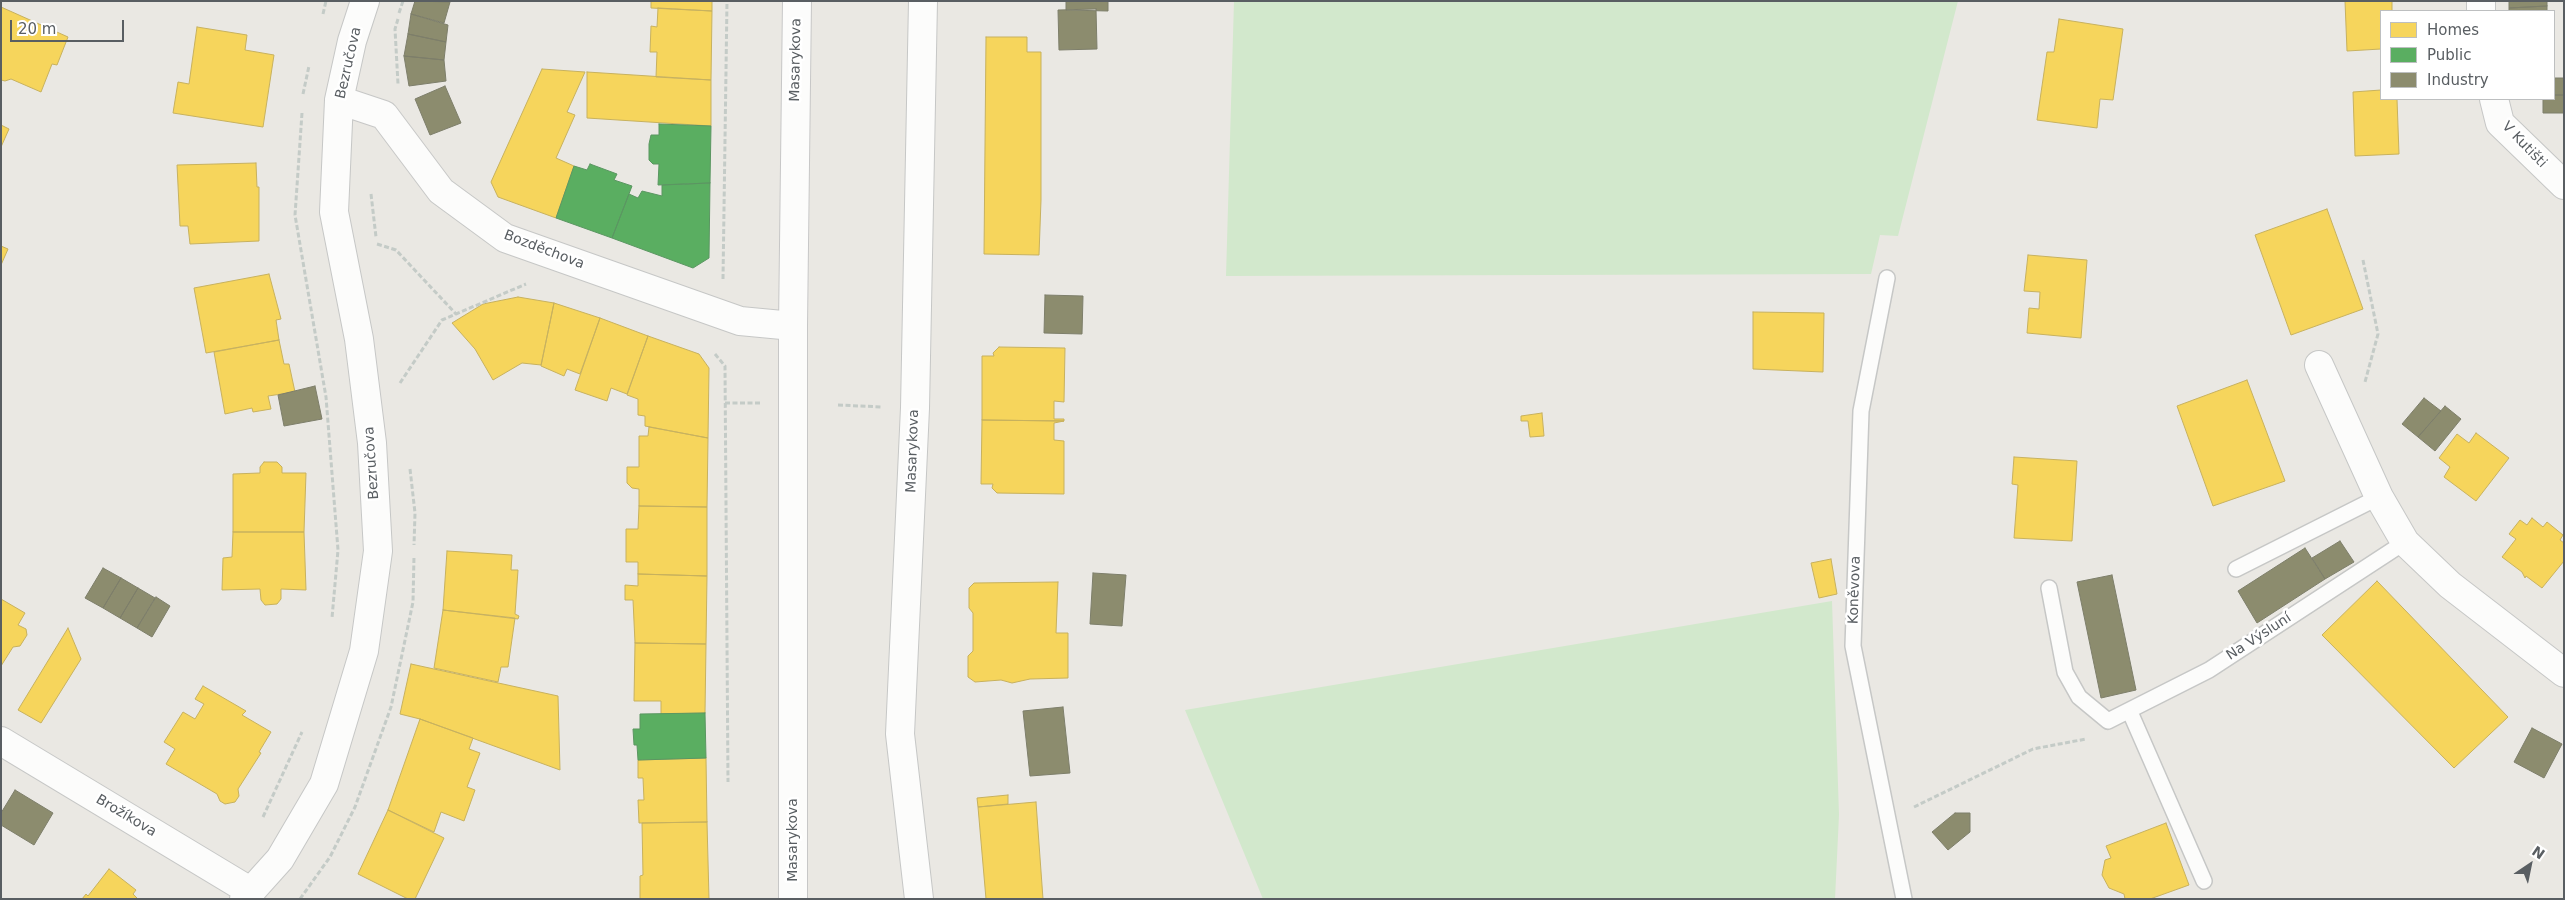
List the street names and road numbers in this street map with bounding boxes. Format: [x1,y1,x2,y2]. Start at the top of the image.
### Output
street label: Masarykova [787,18,805,102]
street label: Bezručova [333,25,365,101]
street label: V Kutišti [2498,119,2550,171]
street label: Bozděchova [501,227,587,273]
street label: Masarykova [903,409,923,493]
street label: Bezručova [361,426,383,500]
street label: Koněvova [1845,556,1865,624]
street label: Na Výsluní [2223,610,2295,664]
street label: Brožíkova [93,791,159,841]
street label: Masarykova [785,798,801,882]

